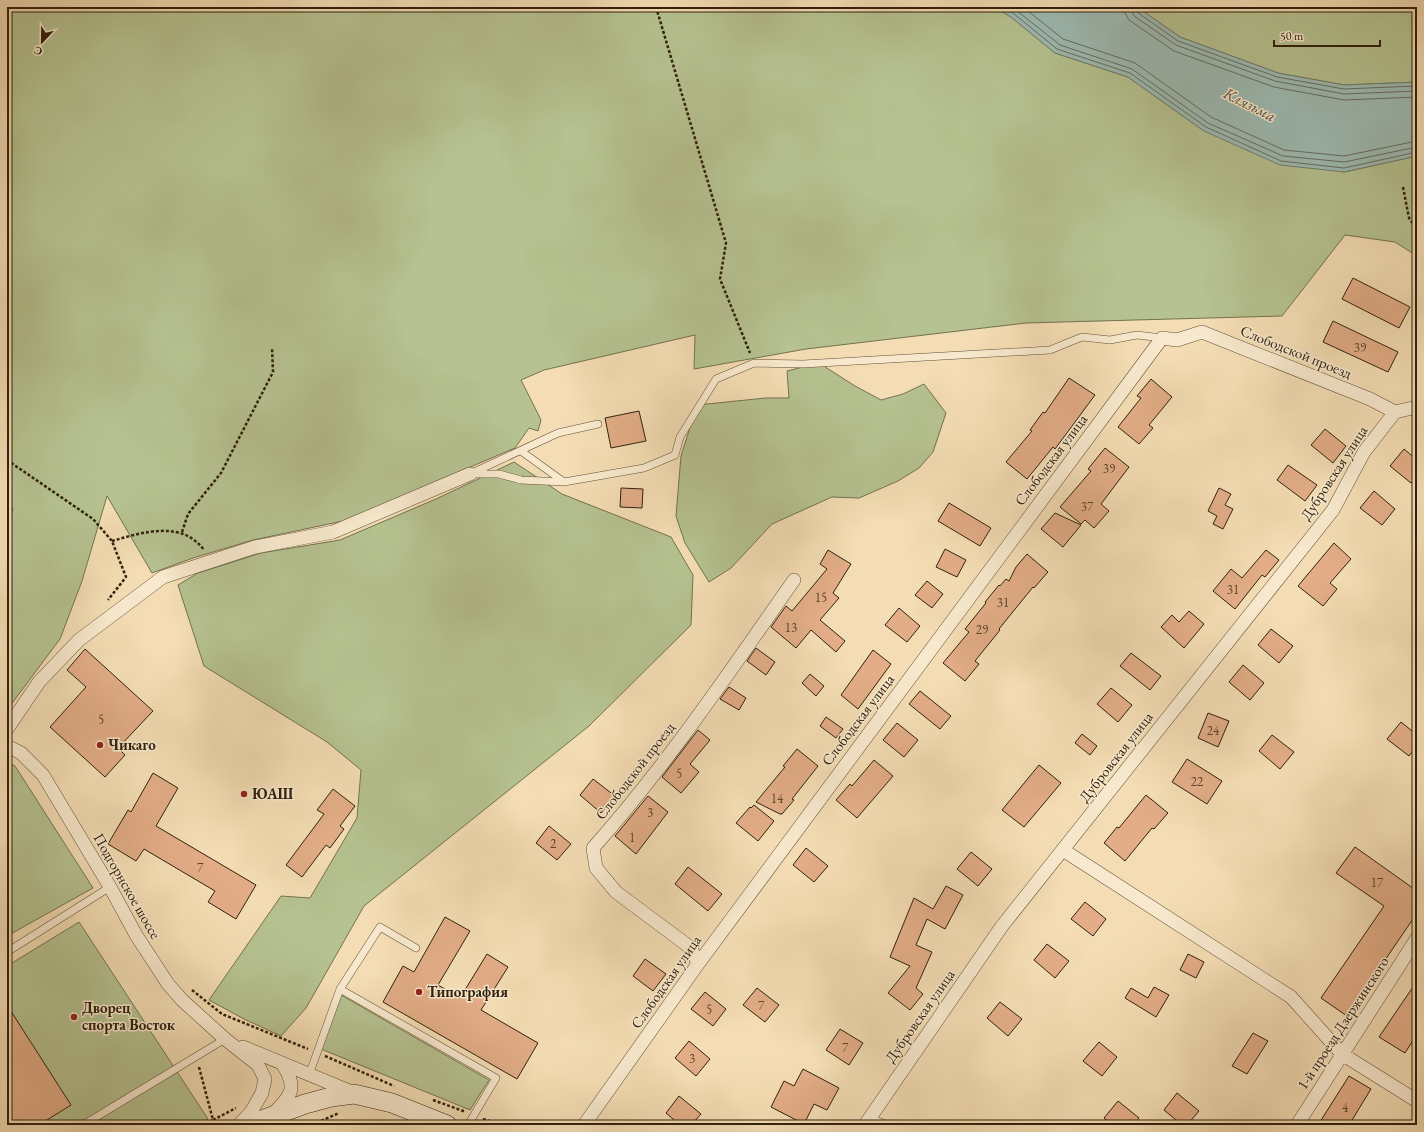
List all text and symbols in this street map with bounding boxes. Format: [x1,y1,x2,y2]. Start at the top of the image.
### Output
north arrow [22,22,62,62]
scale bar [1274,22,1380,48]
text: 50 m [1280,28,1304,44]
text: С [32,43,44,59]
water label: Клязьма [1219,82,1279,127]
street label: Слободской проезд [1238,321,1355,383]
house number: 39 [1354,339,1367,356]
street label: Слободская улица [1010,410,1091,509]
street label: Дубровская улица [1296,422,1371,524]
house number: 39 [1103,460,1116,477]
house number: 37 [1081,498,1094,515]
house number: 31 [1227,581,1239,598]
house number: 15 [815,589,827,606]
house number: 31 [997,594,1009,611]
house number: 13 [785,619,797,636]
house number: 29 [976,621,989,638]
street label: Слободская улица [817,670,898,769]
street label: Дубровская улица [1074,708,1157,806]
house number: 5 [98,711,104,728]
street label: Слободской проезд [591,718,679,823]
house number: 24 [1207,722,1220,739]
place label: Чикаго [108,735,156,754]
marker: Чикаго [95,740,105,750]
house number: 5 [676,765,682,782]
house number: 22 [1191,773,1204,790]
place label: ЮАШ [252,784,293,803]
marker: ЮАШ [239,789,249,799]
house number: 14 [771,790,784,807]
house number: 3 [647,804,653,821]
house number: 1 [629,829,635,846]
street label: Подгорнское шоссе [89,830,165,942]
house number: 2 [550,835,557,852]
house number: 7 [197,859,204,876]
house number: 17 [1371,874,1384,891]
street label: Слободская улица [626,931,705,1032]
street label: 1-й проезд Дзержинского [1292,953,1393,1093]
street label: Дубровская улица [880,965,959,1066]
place label: Типография [427,982,508,1001]
marker: Типография [414,987,424,997]
house number: 7 [758,997,765,1014]
place label: Дворец спорта Восток [82,998,176,1034]
house number: 5 [706,1001,712,1018]
marker: Дворец спорта Восток [69,1012,79,1022]
house number: 7 [842,1039,849,1056]
house number: 3 [689,1050,695,1067]
house number: 4 [1342,1099,1349,1116]

